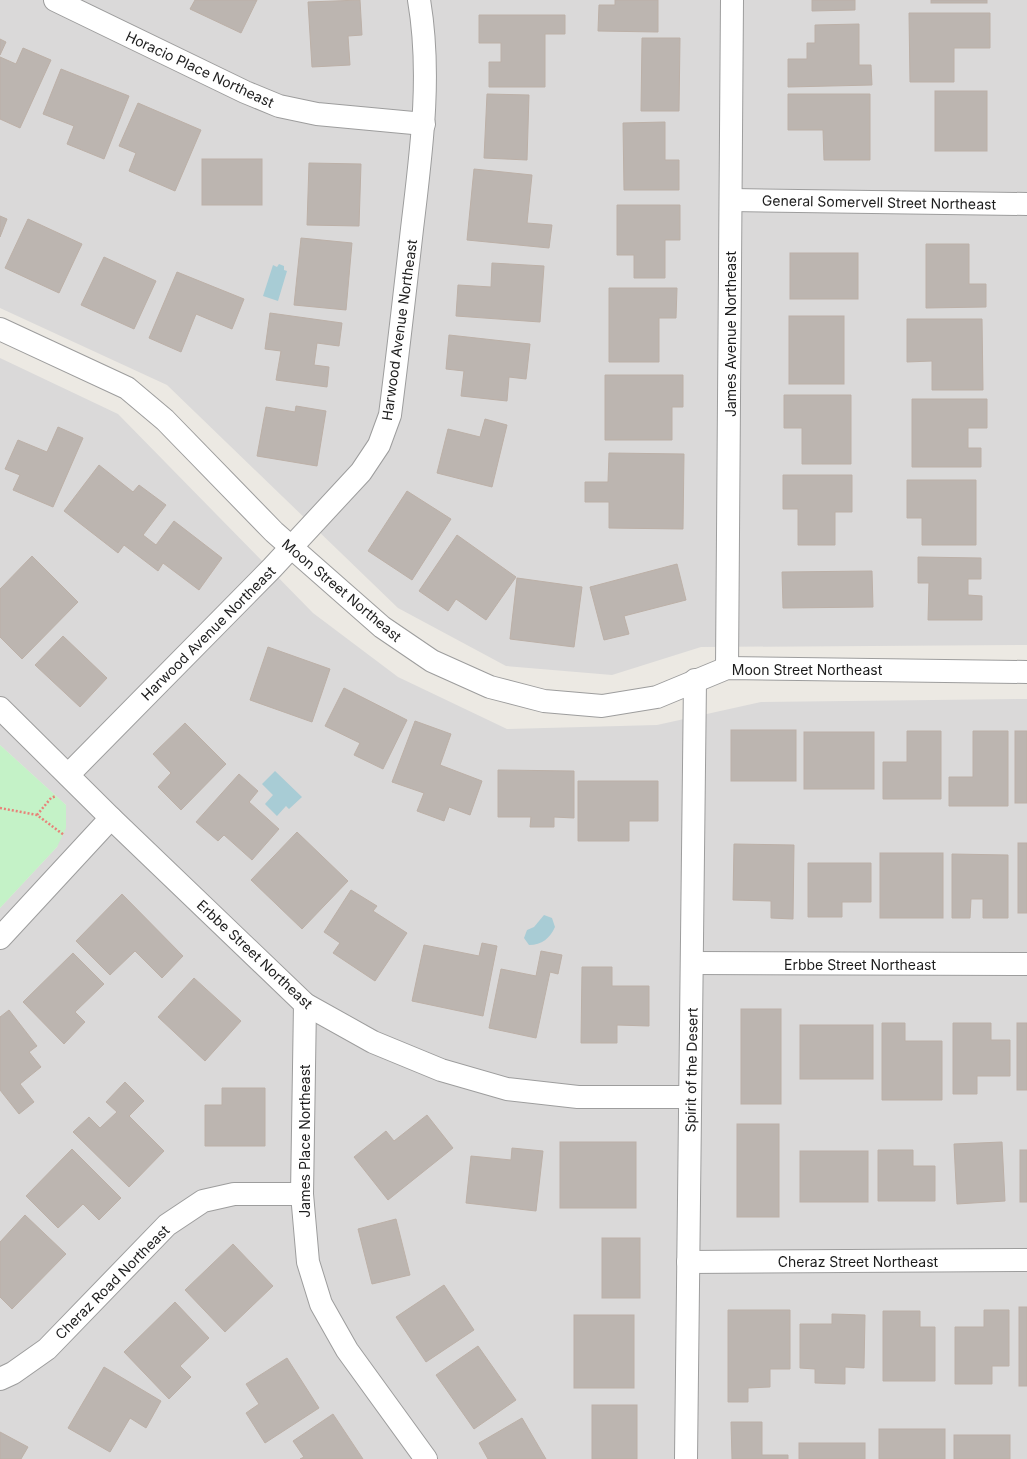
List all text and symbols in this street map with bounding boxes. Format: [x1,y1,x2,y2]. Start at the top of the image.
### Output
street label: Horacio Place Northeast [123,27,277,111]
street label: General Somervell Street Northeast [762,191,997,213]
street label: Harwood Avenue Northeast [378,238,420,422]
street label: James Avenue Northeast [722,251,739,417]
street label: Moon Street Northeast [279,535,405,645]
street label: Harwood Avenue Northeast [137,562,279,704]
street label: Moon Street Northeast [732,661,883,678]
street label: Erbbe Street Northeast [194,896,317,1012]
street label: Erbbe Street Northeast [784,956,936,973]
street label: Spirit of the Desert [681,1007,701,1132]
street label: James Place Northeast [296,1064,313,1218]
street label: Cheraz Road Northeast [51,1221,173,1343]
street label: Cheraz Street Northeast [778,1253,939,1270]

